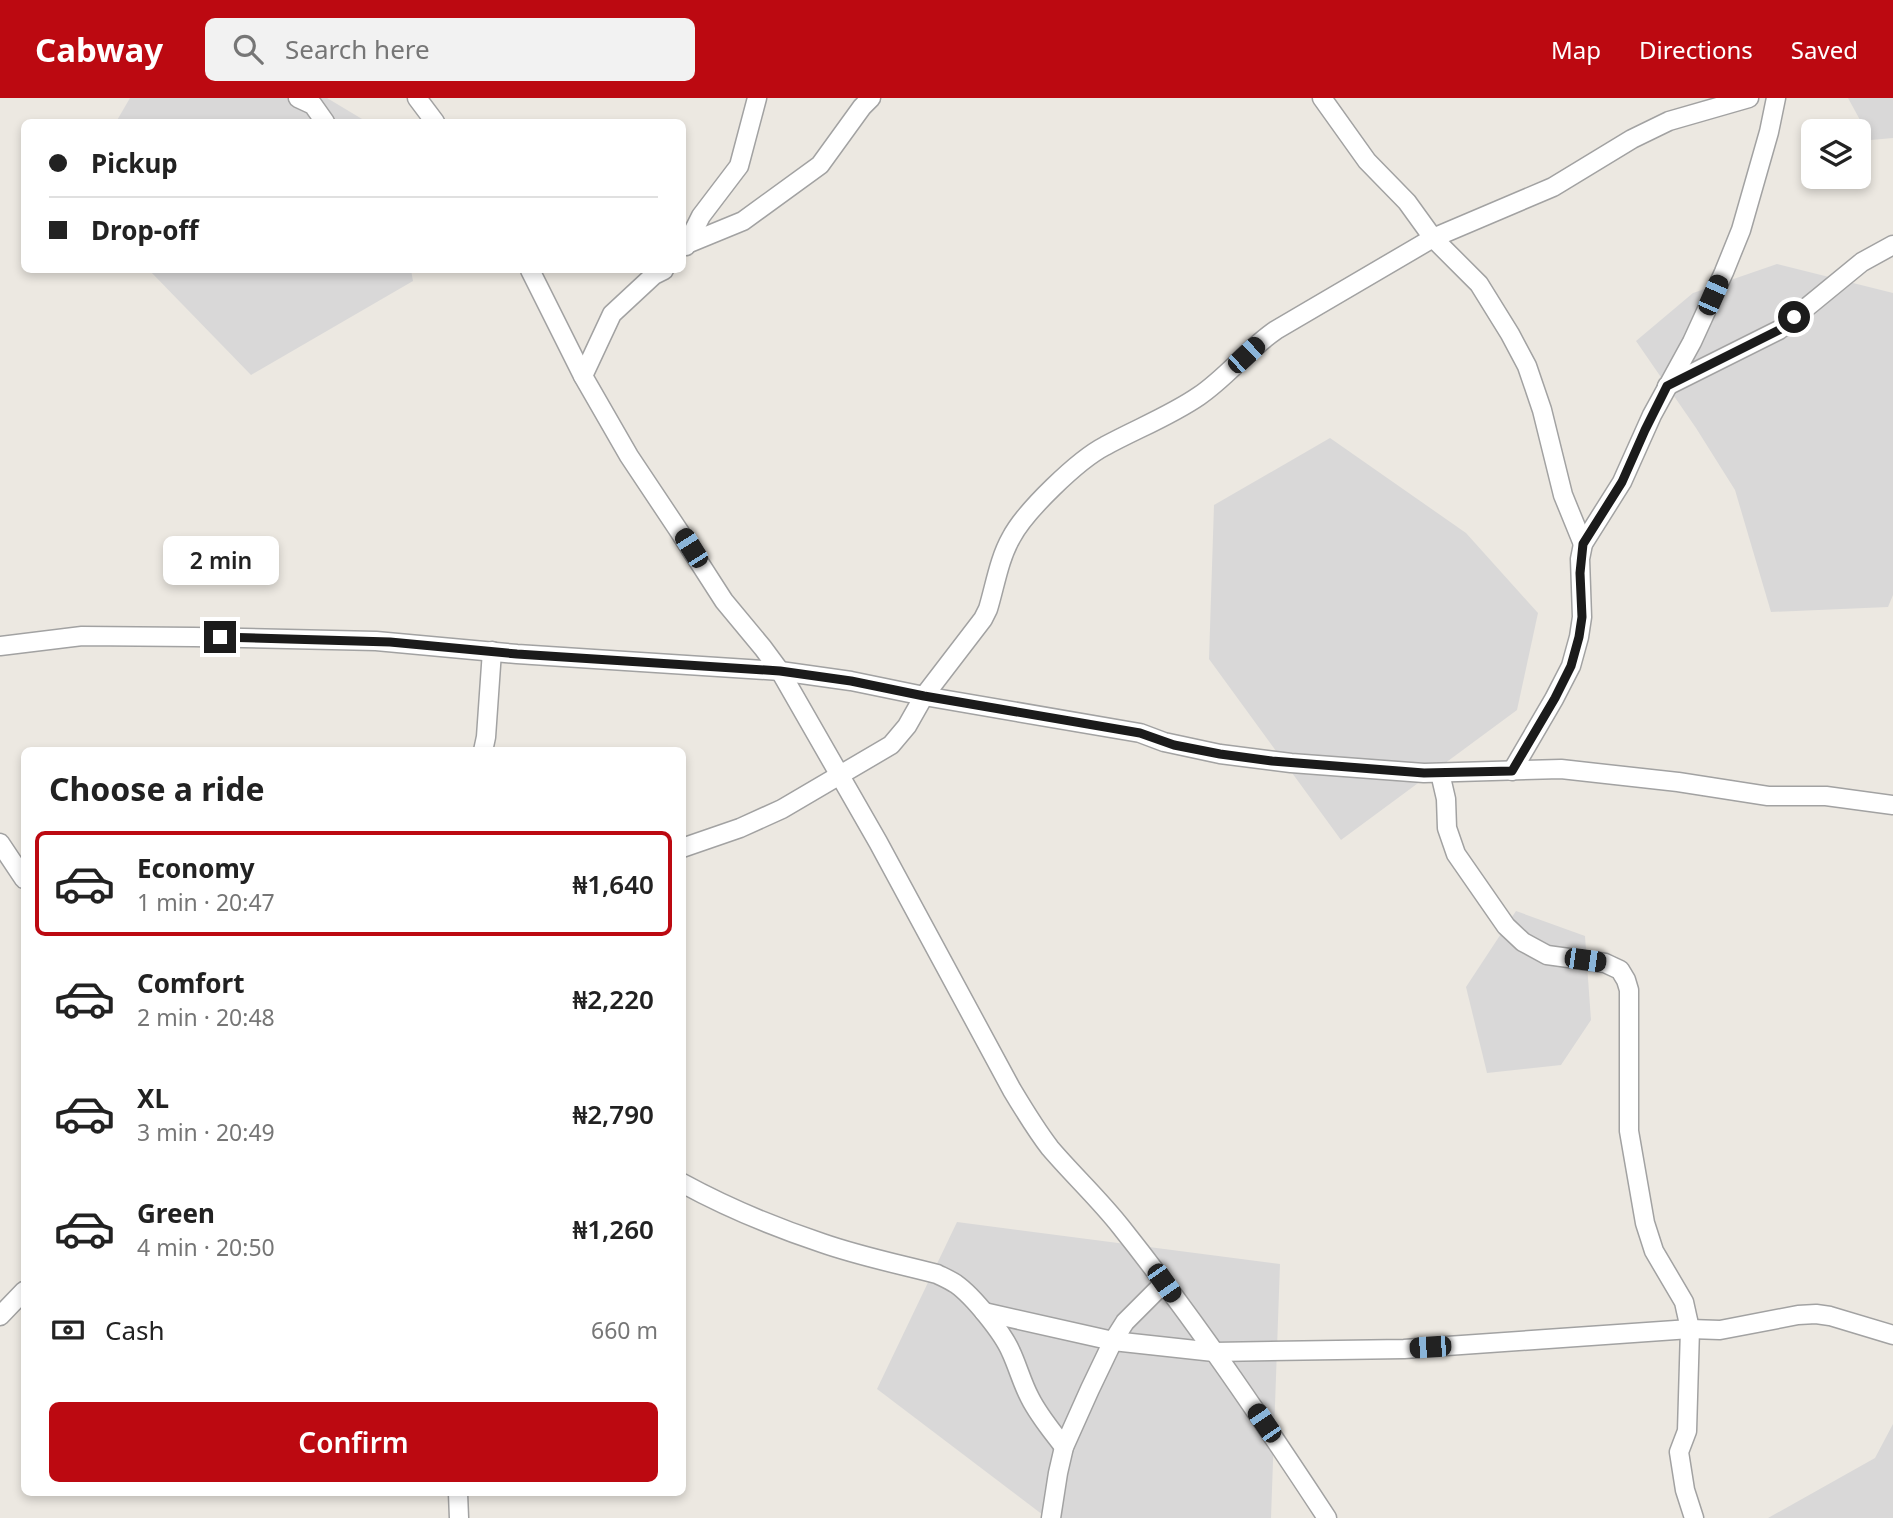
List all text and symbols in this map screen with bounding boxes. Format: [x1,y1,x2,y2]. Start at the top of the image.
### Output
search box [205,18,695,81]
text: Cabway [35,27,163,72]
icon: search [229,30,267,68]
text: Search here [285,31,430,67]
text: Map [1551,33,1601,66]
text: Directions [1639,33,1753,66]
text: Saved [1791,33,1858,66]
map controls [1801,119,1871,189]
button: layers [1801,119,1871,189]
text: Pickup [91,145,178,181]
text: Drop-off [91,212,198,248]
car [1695,272,1732,318]
route start [1778,301,1810,333]
car [1224,333,1269,377]
car [671,525,712,571]
callout: 2 min [162,536,278,584]
text: 2 min [190,544,252,576]
route end [204,621,236,653]
text: Choose a ride [49,767,265,810]
text: Economy [137,850,255,886]
icon: car [53,852,116,915]
text: ₦1,640 [572,866,654,902]
text: 1 min · 20:47 [137,886,275,918]
car [1563,947,1608,973]
text: Comfort [137,965,245,1001]
icon: car [53,967,116,1030]
text: ₦2,220 [572,981,654,1017]
text: 2 min · 20:48 [137,1001,275,1033]
text: XL [137,1080,169,1116]
icon: car [53,1082,116,1145]
text: ₦2,790 [572,1096,654,1132]
text: 3 min · 20:49 [137,1116,275,1148]
text: Green [137,1195,215,1231]
icon: car [53,1197,116,1260]
text: ₦1,260 [572,1211,654,1247]
text: 4 min · 20:50 [137,1231,275,1263]
car [1144,1260,1185,1306]
icon: cash [49,1311,87,1349]
text: Cash [105,1312,165,1348]
text: 660 m [591,1314,658,1346]
car [1409,1335,1452,1359]
car [1244,1400,1285,1446]
button: Confirm [49,1402,658,1482]

